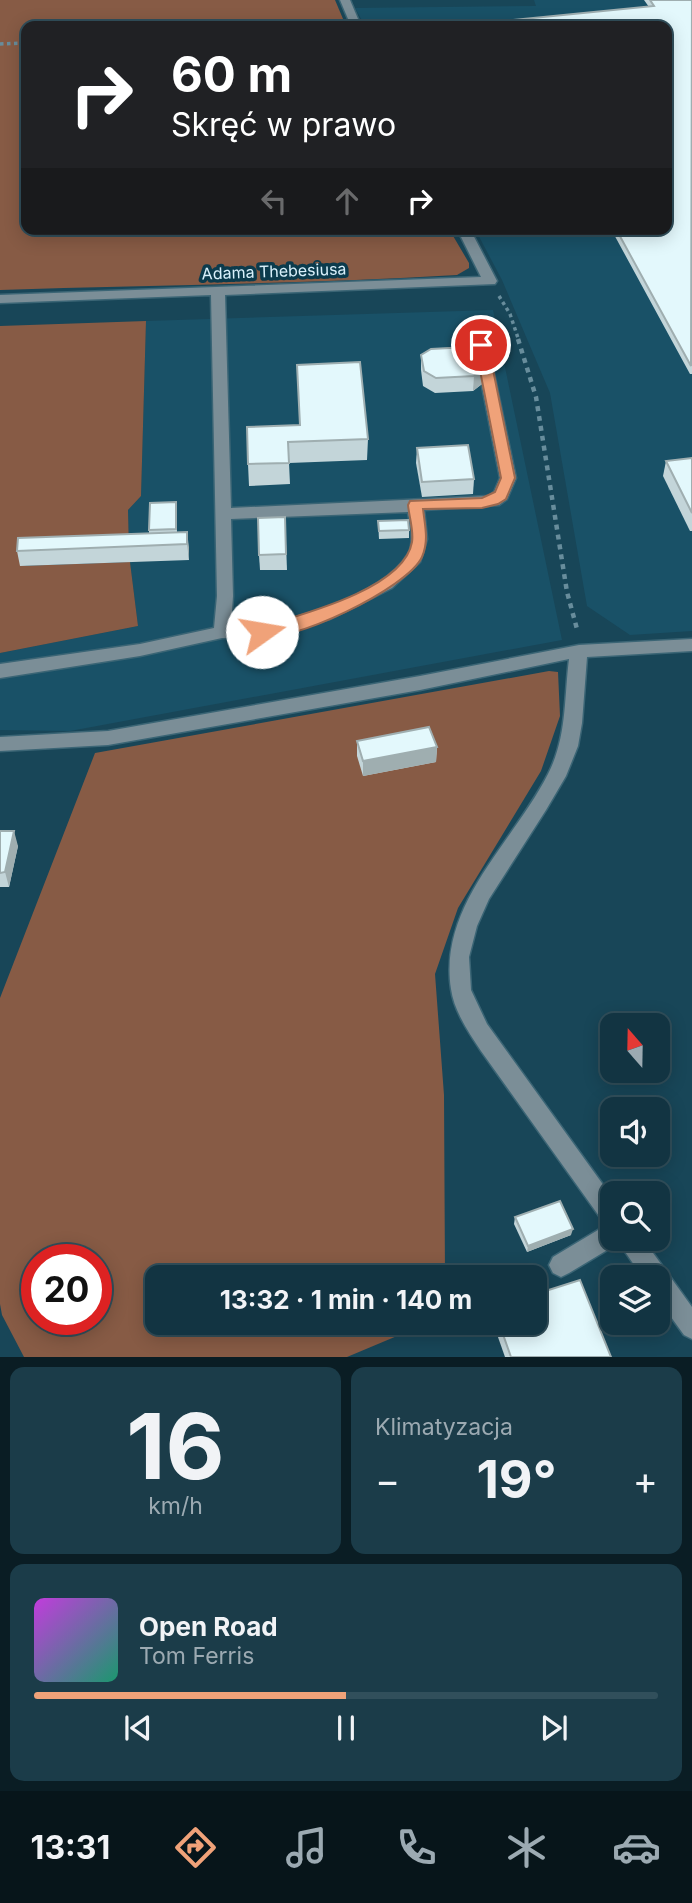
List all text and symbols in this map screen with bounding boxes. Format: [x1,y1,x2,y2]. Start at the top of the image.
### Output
text: 60 m [171,45,292,104]
icon: right [56,49,147,140]
text: Skręć w prawo [171,105,396,144]
icon: left [255,182,293,220]
icon: ahead [328,182,366,220]
icon: right [401,182,439,220]
street label: Adama Thebesiusa [201,258,347,284]
pin [451,315,511,375]
icon: arrive [462,326,500,364]
position arrow [225,595,299,669]
north arrow [600,1013,670,1083]
map controls [600,1013,670,1335]
button: sound [600,1097,670,1167]
button: search [600,1181,670,1251]
speed limit sign: 20 [21,1244,112,1335]
button: layers [600,1265,670,1335]
text: 13:32 · 1 min · 140 m [220,1284,472,1315]
text: 16 [126,1391,225,1501]
text: Klimatyzacja [375,1413,513,1441]
text: 19° [476,1448,557,1511]
text: − [375,1457,400,1503]
text: + [633,1457,658,1503]
text: km/h [148,1492,203,1520]
text: Open Road [139,1611,278,1642]
text: Tom Ferris [139,1642,254,1670]
icon: previous [119,1709,157,1747]
icon: pause [327,1709,365,1747]
icon: next [535,1709,573,1747]
icon: directions [171,1823,220,1872]
icon: music [282,1823,331,1872]
icon: phone [392,1823,441,1872]
icon: climate [502,1823,551,1872]
icon: car [612,1823,661,1872]
text: 13:31 [31,1828,110,1867]

